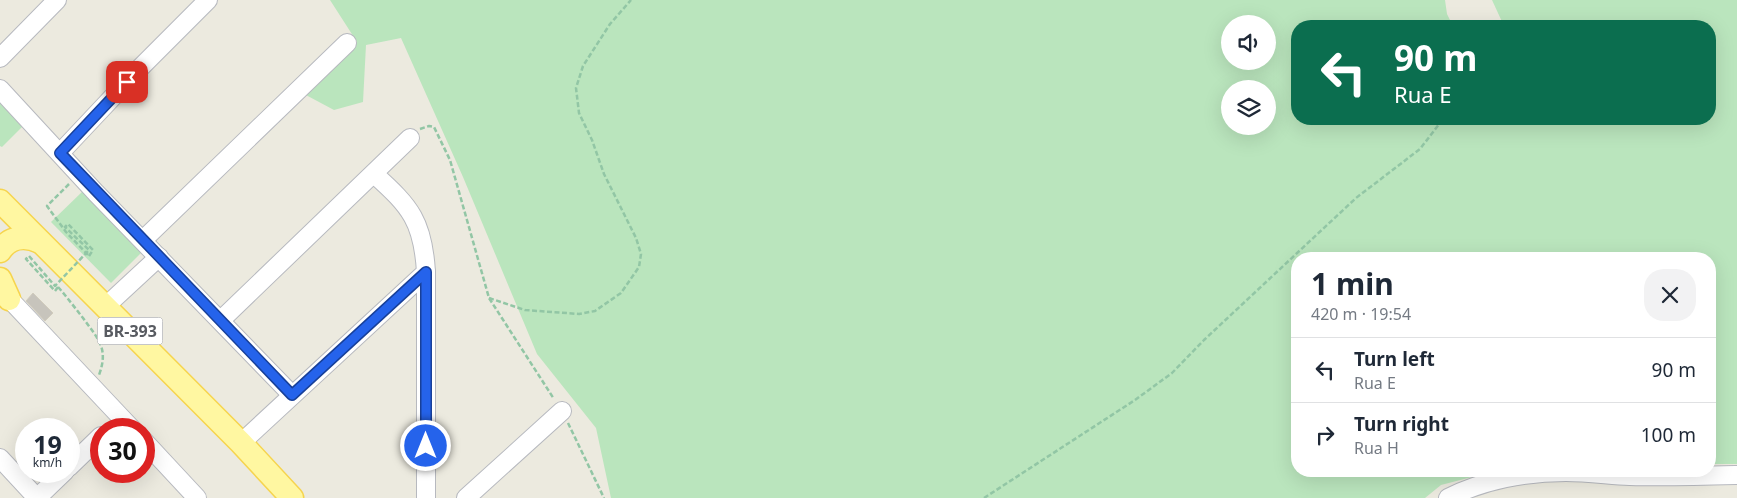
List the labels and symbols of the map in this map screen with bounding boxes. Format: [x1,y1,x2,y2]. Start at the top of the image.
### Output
pin [106,61,148,103]
road number: BR-393 [98,318,162,344]
speed limit sign: 30 [90,418,155,483]
position arrow [399,419,451,471]

